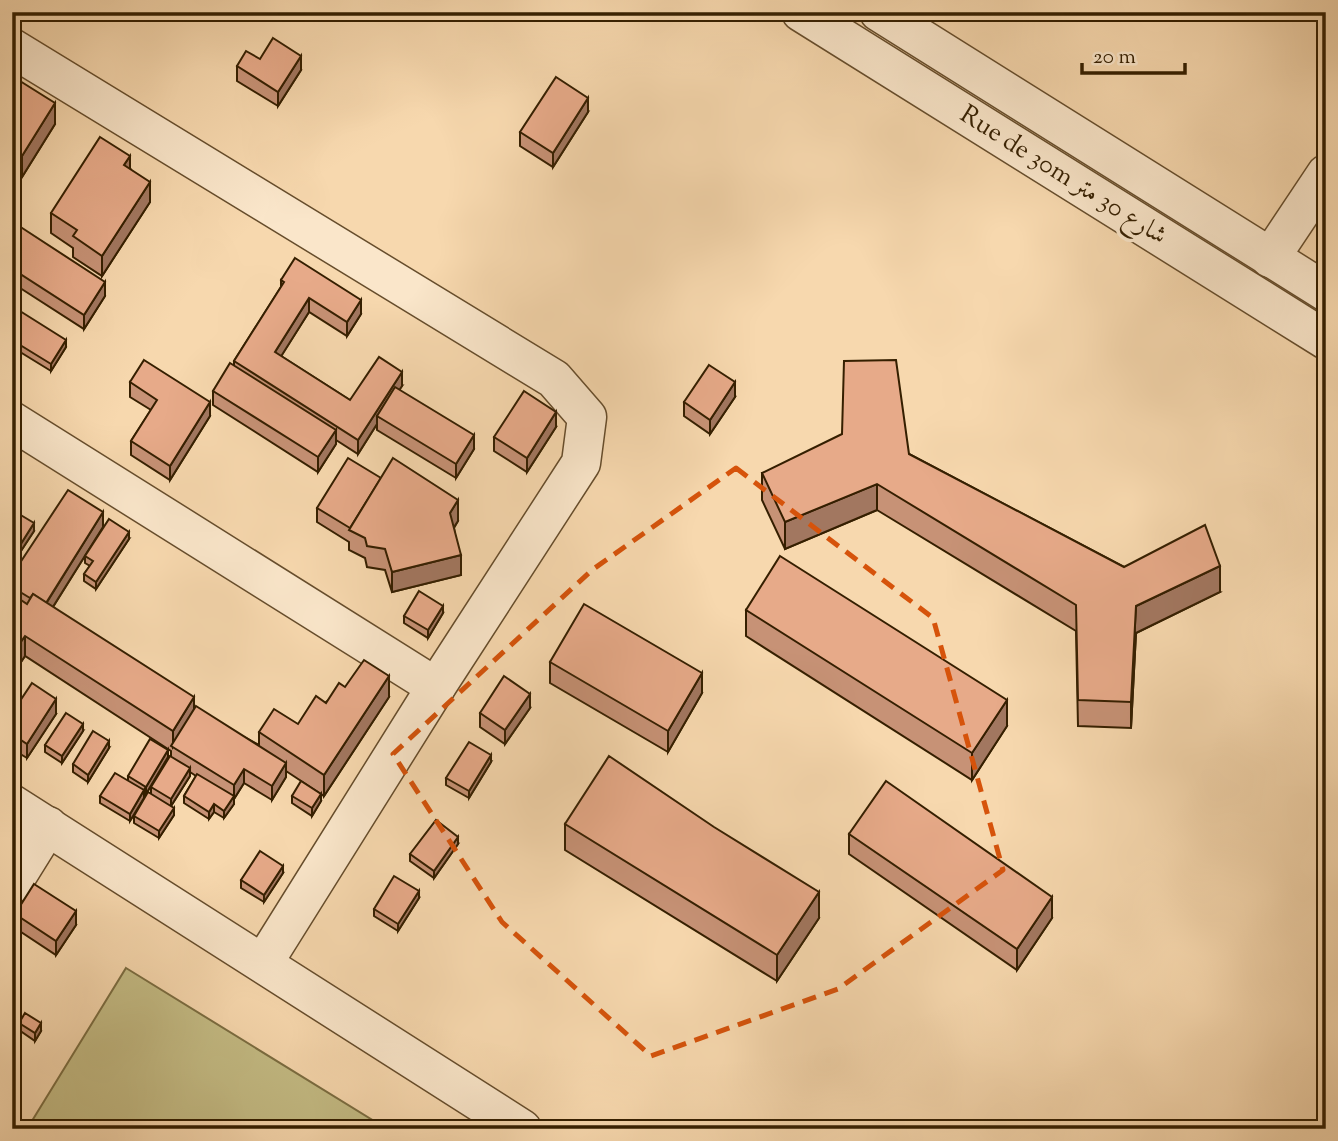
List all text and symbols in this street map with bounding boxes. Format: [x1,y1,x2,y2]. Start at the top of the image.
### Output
scale bar [1082,32,1186,76]
text: 20 m [1093,43,1136,73]
street label: Rue de 30m شارع 30 متر [952,97,1174,256]

